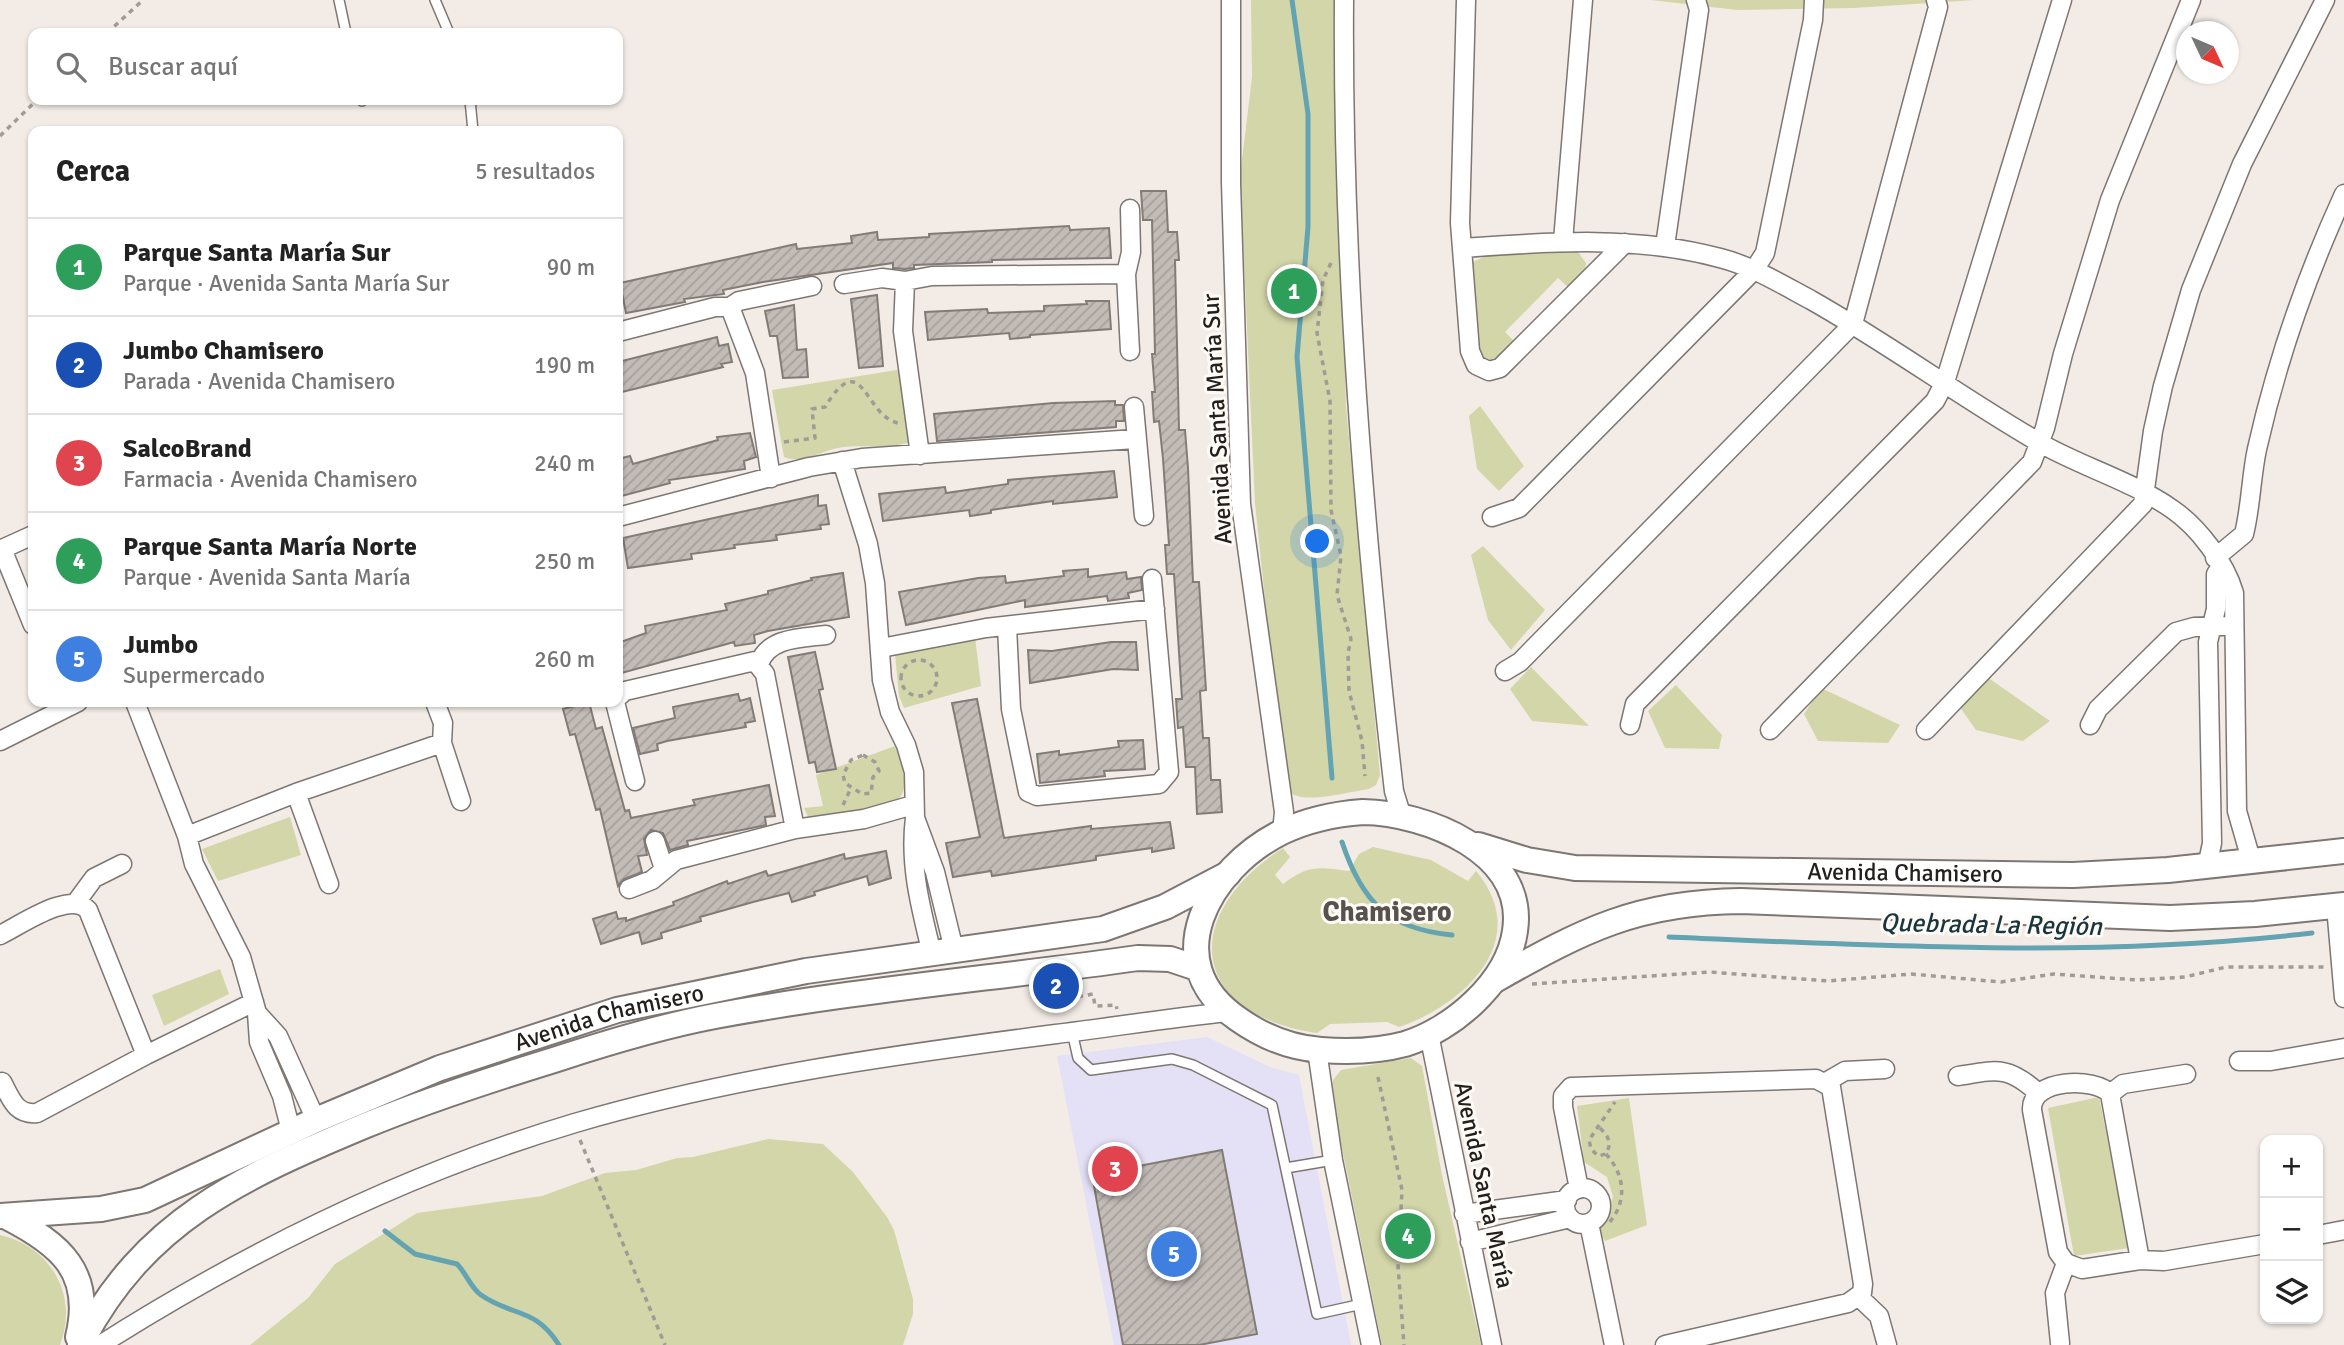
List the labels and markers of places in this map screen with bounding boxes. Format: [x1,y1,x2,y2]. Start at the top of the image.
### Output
pin: 1 [1271,265,1317,317]
pin: 2 [1033,960,1079,1012]
pin: 3 [1092,1143,1138,1195]
pin: 4 [1385,1210,1431,1262]
pin: 5 [1151,1228,1197,1280]

